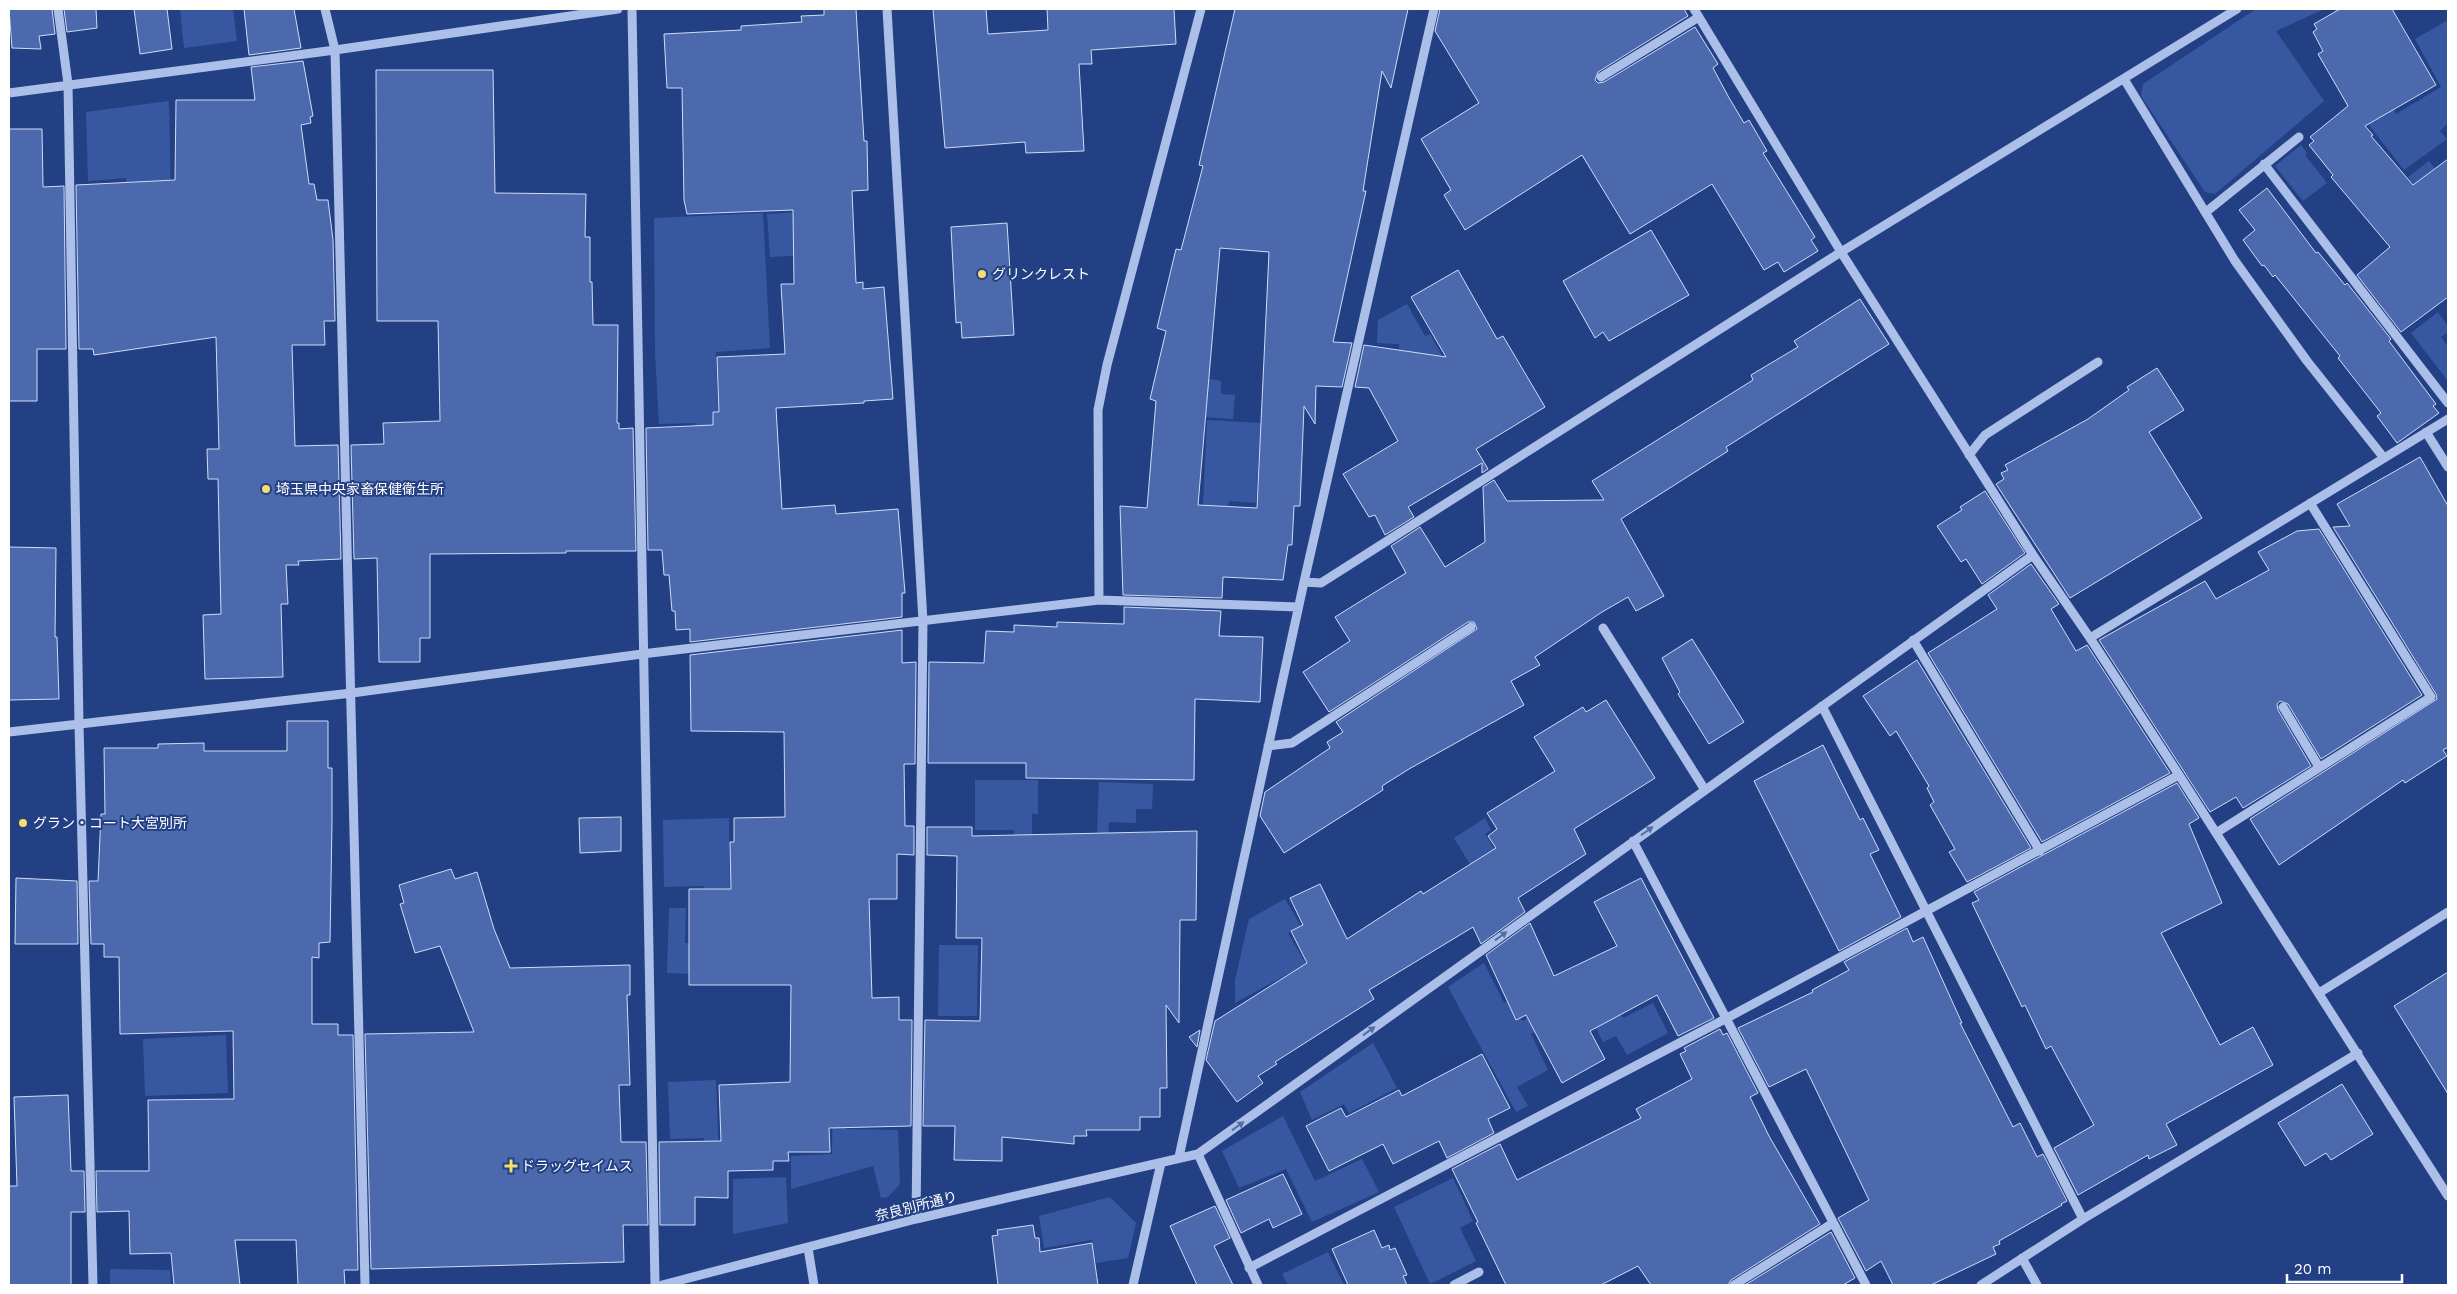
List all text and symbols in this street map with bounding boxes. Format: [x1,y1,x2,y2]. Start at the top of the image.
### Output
place label: グリンクレスト [992,266,1090,282]
marker: グリンクレスト [976,268,988,280]
place label: 埼玉県中央家畜保健衛生所 [276,481,444,497]
marker: 埼玉県中央家畜保健衛生所 [260,483,272,495]
place label: グラン・コート大宮別所 [33,815,187,831]
marker: グラン・コート大宮別所 [17,817,29,829]
one-way arrow [1641,826,1654,836]
one-way arrow [1494,931,1508,941]
one-way arrow [1363,1026,1376,1036]
one-way arrow [1231,1121,1244,1131]
place label: ドラッグセイムス [521,1158,633,1174]
marker: ドラッグセイムス [505,1160,517,1172]
street label: 奈良別所通り [873,1188,959,1224]
scale bar [2287,1252,2402,1284]
text: 20 m [2294,1260,2332,1278]

